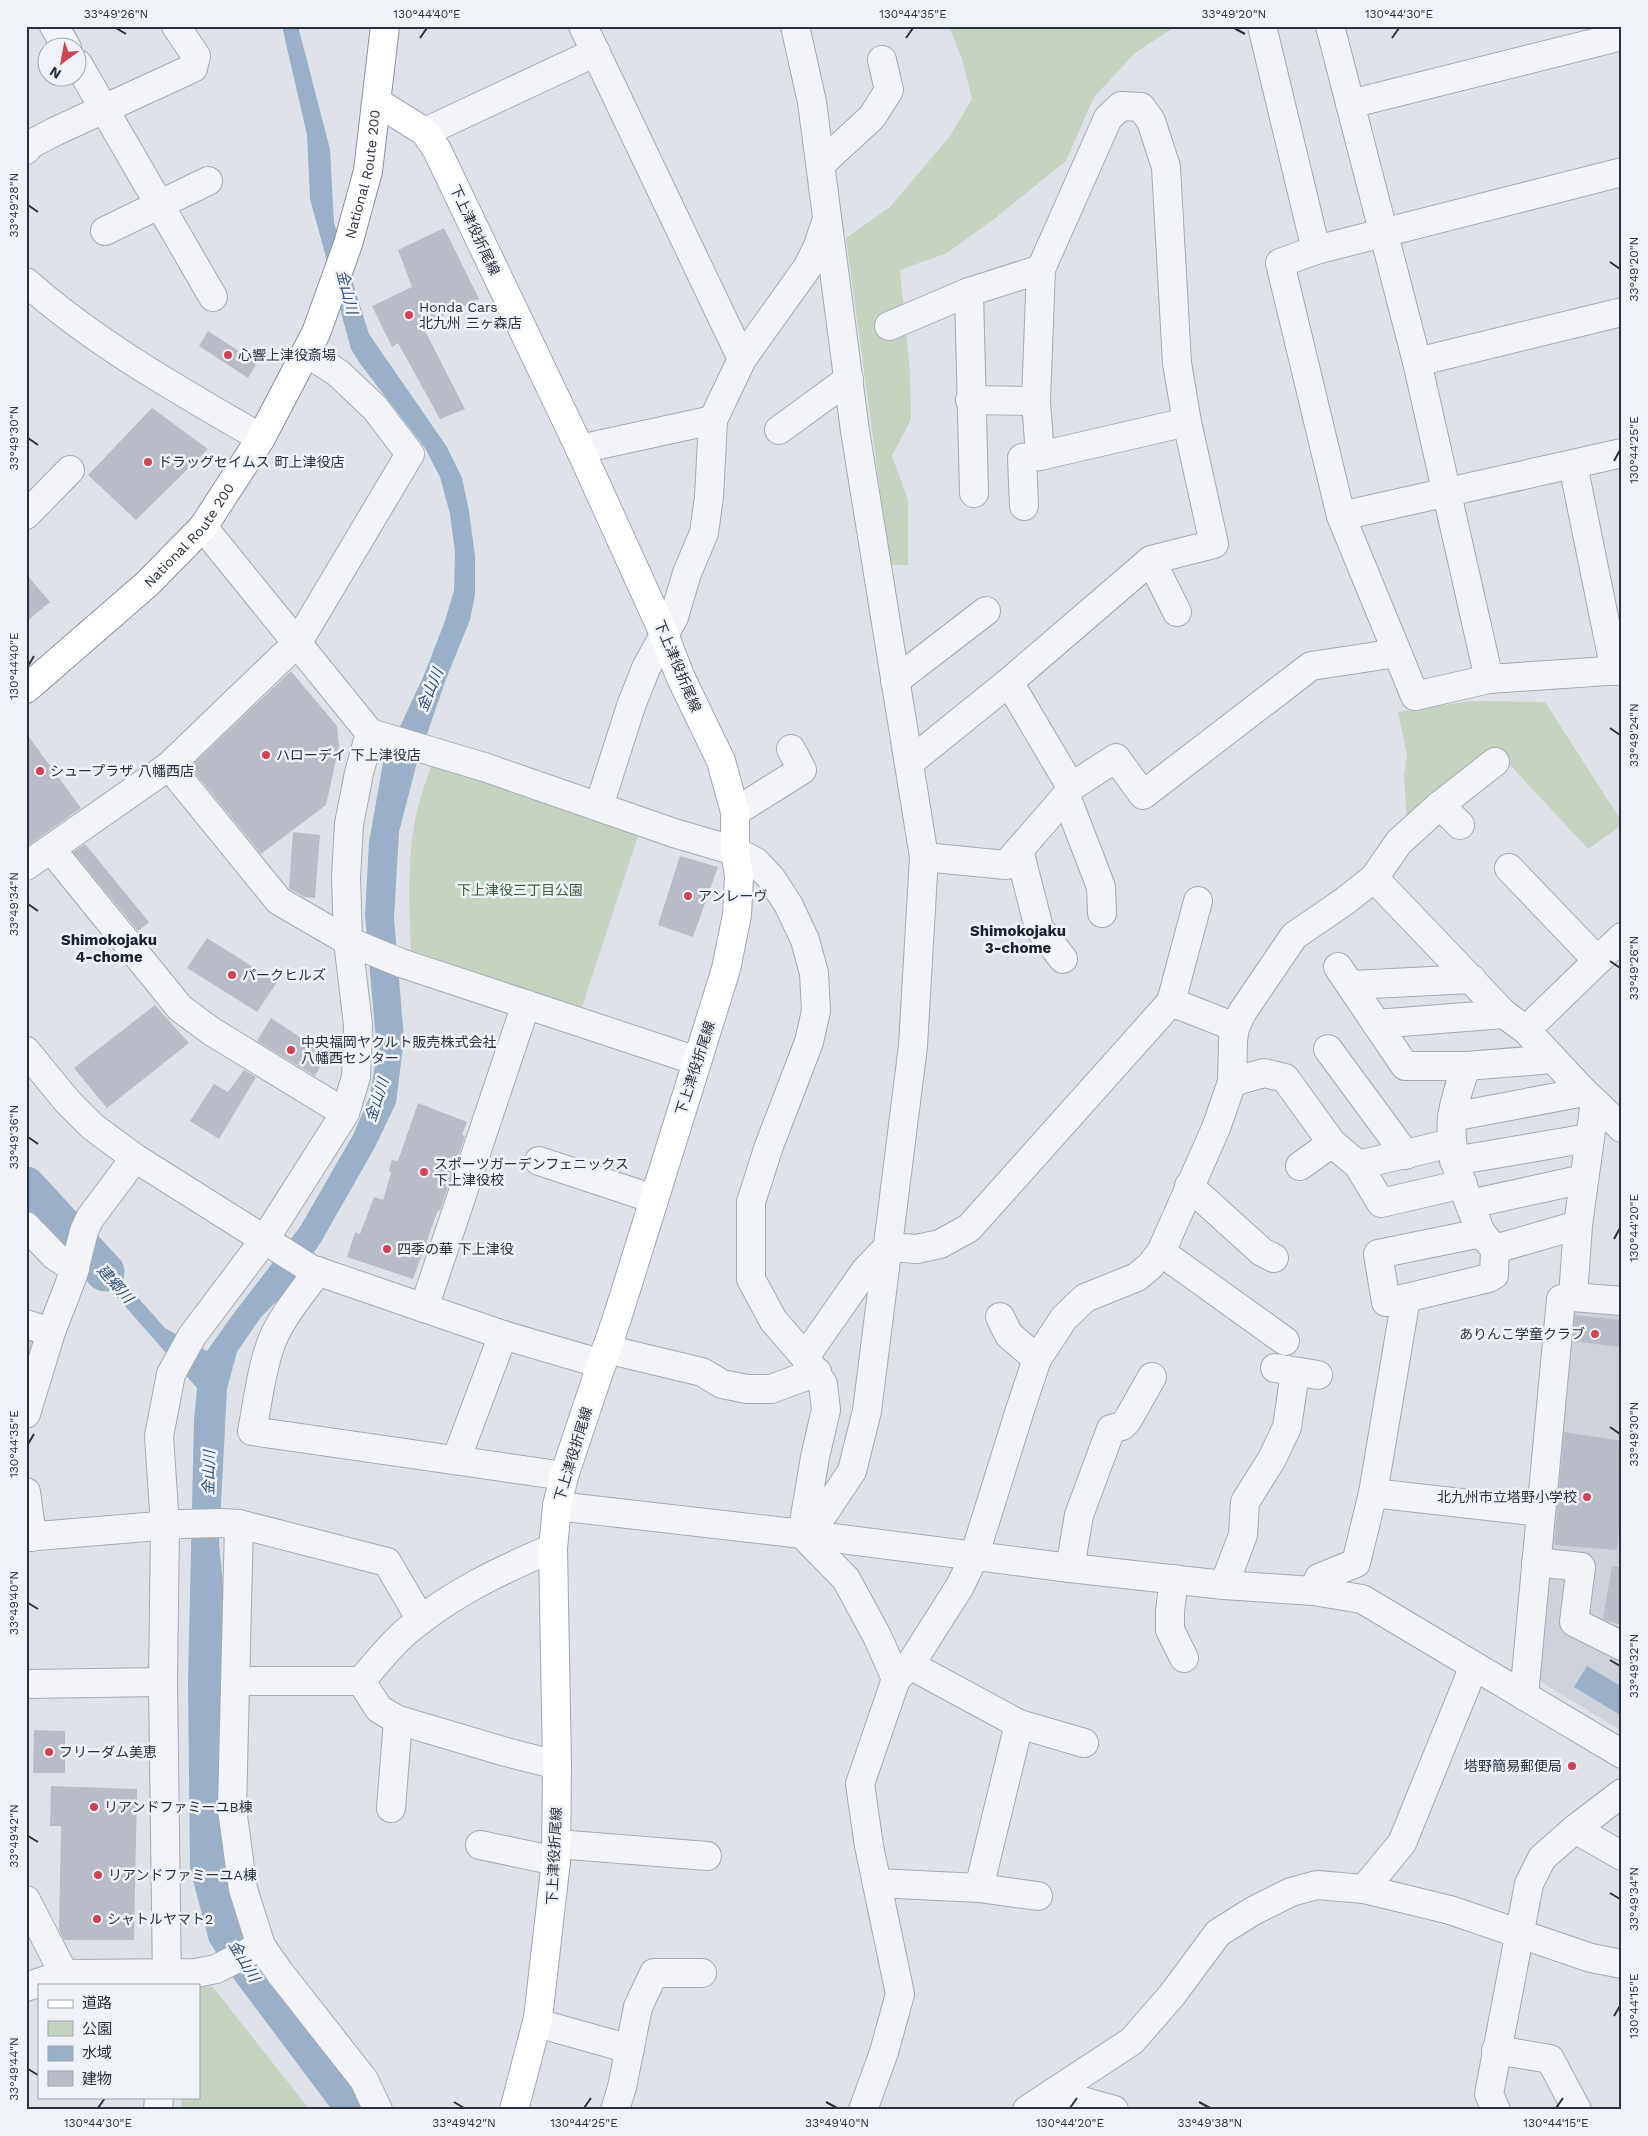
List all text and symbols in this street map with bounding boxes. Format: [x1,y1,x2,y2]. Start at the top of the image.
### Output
text: 33°49'26"N [84,7,148,21]
text: 130°44'40"E [393,7,461,21]
text: 130°44'35"E [879,7,947,21]
text: 33°49'20"N [1202,7,1266,21]
text: 130°44'30"E [1365,7,1433,21]
north arrow [38,38,88,88]
text: N [46,63,64,83]
street label: National Route 200 [342,109,383,241]
text: 33°49'28"N [7,173,21,237]
street label: 下上津役折尾線 [447,182,503,278]
text: 33°49'20"N [1627,237,1641,301]
water label: 金山川 [333,268,362,318]
place label: Honda Cars 北九州 三ヶ森店 [419,299,522,331]
marker: Honda Cars 北九州 三ヶ森店 [403,309,415,321]
place label: 心響上津役斎場 [238,347,336,363]
marker: 心響上津役斎場 [222,349,234,361]
text: 33°49'30"N [7,406,21,470]
text: 130°44'25"E [1627,416,1641,484]
place label: ドラッグセイムス 町上津役店 [158,454,345,470]
marker: ドラッグセイムス 町上津役店 [142,456,154,468]
street label: National Route 200 [141,480,237,590]
street label: 下上津役折尾線 [651,618,705,714]
text: 130°44'40"E [7,632,21,700]
water label: 金山川 [413,664,448,714]
text: 33°49'24"N [1627,703,1641,767]
place label: ハローデイ 下上津役店 [276,747,421,763]
marker: ハローデイ 下上津役店 [260,749,272,761]
place label: シュープラザ 八幡西店 [50,763,194,779]
marker: シュープラザ 八幡西店 [34,765,46,777]
text: 33°49'34"N [7,872,21,936]
park label: 下上津役三丁目公園 [457,882,583,898]
place label: アンレーヴ [698,888,767,904]
marker: アンレーヴ [682,890,694,902]
district label: Shimokojaku 3-chome [970,922,1066,957]
district label: Shimokojaku 4-chome [61,931,157,966]
text: 33°49'26"N [1627,936,1641,1000]
place label: パークヒルズ [242,967,326,983]
marker: パークヒルズ [226,969,238,981]
street label: 下上津役折尾線 [672,1019,718,1117]
place label: 中央福岡ヤクルト販売株式会社 八幡西センター [301,1034,497,1066]
marker: 中央福岡ヤクルト販売株式会社 八幡西センター [285,1044,297,1056]
water label: 金山川 [361,1074,393,1124]
text: 33°49'36"N [7,1105,21,1169]
place label: スポーツガーデンフェニックス 下上津役校 [434,1156,629,1188]
marker: スポーツガーデンフェニックス 下上津役校 [418,1166,430,1178]
text: 130°44'20"E [1627,1194,1641,1262]
place label: 四季の華 下上津役 [397,1241,514,1257]
marker: 四季の華 下上津役 [381,1243,393,1255]
water label: 建郷川 [93,1261,138,1308]
place label: ありんこ学童クラブ [1459,1326,1585,1342]
marker: ありんこ学童クラブ [1589,1328,1601,1340]
text: 33°49'30"N [1627,1402,1641,1466]
street label: 下上津役折尾線 [551,1405,595,1503]
text: 130°44'35"E [7,1410,21,1478]
water label: 金山川 [200,1448,218,1496]
place label: 北九州市立塔野小学校 [1437,1489,1577,1505]
marker: 北九州市立塔野小学校 [1581,1491,1593,1503]
text: 33°49'40"N [7,1571,21,1635]
text: 33°49'32"N [1627,1634,1641,1698]
place label: フリーダム美恵 [59,1744,157,1760]
marker: フリーダム美恵 [43,1746,55,1758]
place label: 塔野簡易郵便局 [1464,1758,1562,1774]
marker: 塔野簡易郵便局 [1566,1760,1578,1772]
place label: リアンドファミーユB棟 [104,1799,253,1815]
marker: リアンドファミーユB棟 [88,1801,100,1813]
text: 33°49'42"N [7,1804,21,1868]
street label: 下上津役折尾線 [543,1807,565,1905]
place label: リアンドファミーユA棟 [108,1867,257,1883]
text: 33°49'34"N [1627,1867,1641,1931]
marker: リアンドファミーユA棟 [92,1869,104,1881]
place label: シャトルヤマト2 [107,1911,213,1927]
marker: シャトルヤマト2 [91,1913,103,1925]
water label: 金山川 [225,1937,264,1987]
text: 130°44'15"E [1627,1973,1641,2039]
legend [38,1984,200,2098]
text: 道路 [82,1994,112,2012]
text: 公園 [82,2020,112,2038]
text: 33°49'44"N [7,2037,21,2101]
text: 水域 [82,2044,112,2062]
text: 建物 [82,2070,112,2088]
text: 130°44'30"E [64,2116,132,2130]
text: 33°49'42"N [432,2116,496,2130]
text: 130°44'25"E [550,2116,618,2130]
text: 33°49'40"N [805,2116,869,2130]
text: 130°44'20"E [1036,2116,1104,2130]
text: 33°49'38"N [1178,2116,1242,2130]
text: 130°44'15"E [1523,2116,1589,2130]

